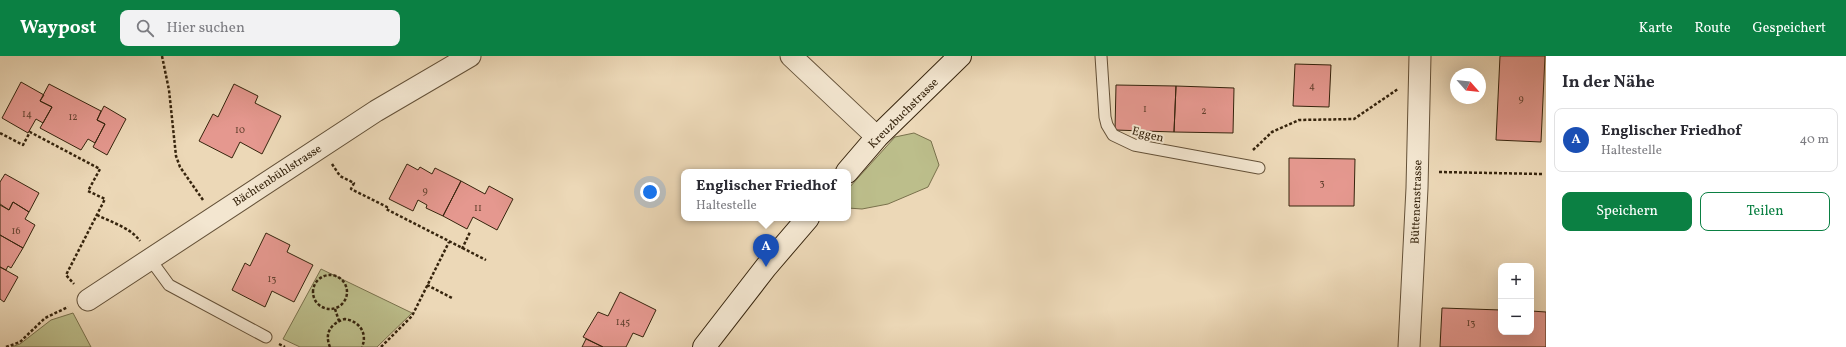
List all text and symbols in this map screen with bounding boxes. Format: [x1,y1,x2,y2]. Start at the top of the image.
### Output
search box [120,10,400,46]
text: Waypost [20,15,96,41]
icon: search [134,17,156,39]
text: Hier suchen [166,18,245,39]
text: Karte [1639,19,1673,38]
text: Route [1695,19,1731,38]
text: Gespeichert [1753,19,1826,38]
north arrow [1450,68,1486,104]
text: In der Nähe [1562,71,1655,94]
street label: Kreuzbuchstrasse [865,75,943,152]
house number: 4 [1309,79,1315,93]
house number: 9 [1518,92,1524,106]
house number: 1 [1143,102,1147,116]
house number: 2 [1201,104,1207,118]
house number: 14 [22,107,32,121]
house number: 12 [68,110,78,124]
text: Englischer Friedhof [1601,121,1741,142]
house number: 10 [235,123,245,137]
street label: Eggen [1130,123,1165,147]
text: A [1571,131,1581,149]
text: 40 m [1800,131,1829,149]
street label: Bächtenbühlstrasse [230,141,325,211]
text: Haltestelle [1601,142,1662,160]
street label: Büttenenstrasse [1408,159,1426,245]
popup [681,169,851,221]
text: Englischer Friedhof [696,176,836,197]
house number: 3 [1319,176,1325,190]
your location [640,182,660,202]
house number: 9 [422,184,428,198]
button: Speichern [1562,192,1692,231]
button: Teilen [1700,192,1830,231]
text: Haltestelle [696,197,757,215]
house number: 11 [474,201,482,215]
house number: 16 [12,224,20,238]
pin: A [753,234,779,267]
map controls [1498,263,1534,335]
button: + [1498,263,1534,299]
house number: 13 [267,272,277,286]
button: − [1498,299,1534,335]
house number: 145 [616,315,630,329]
house number: 13 [1466,316,1476,330]

